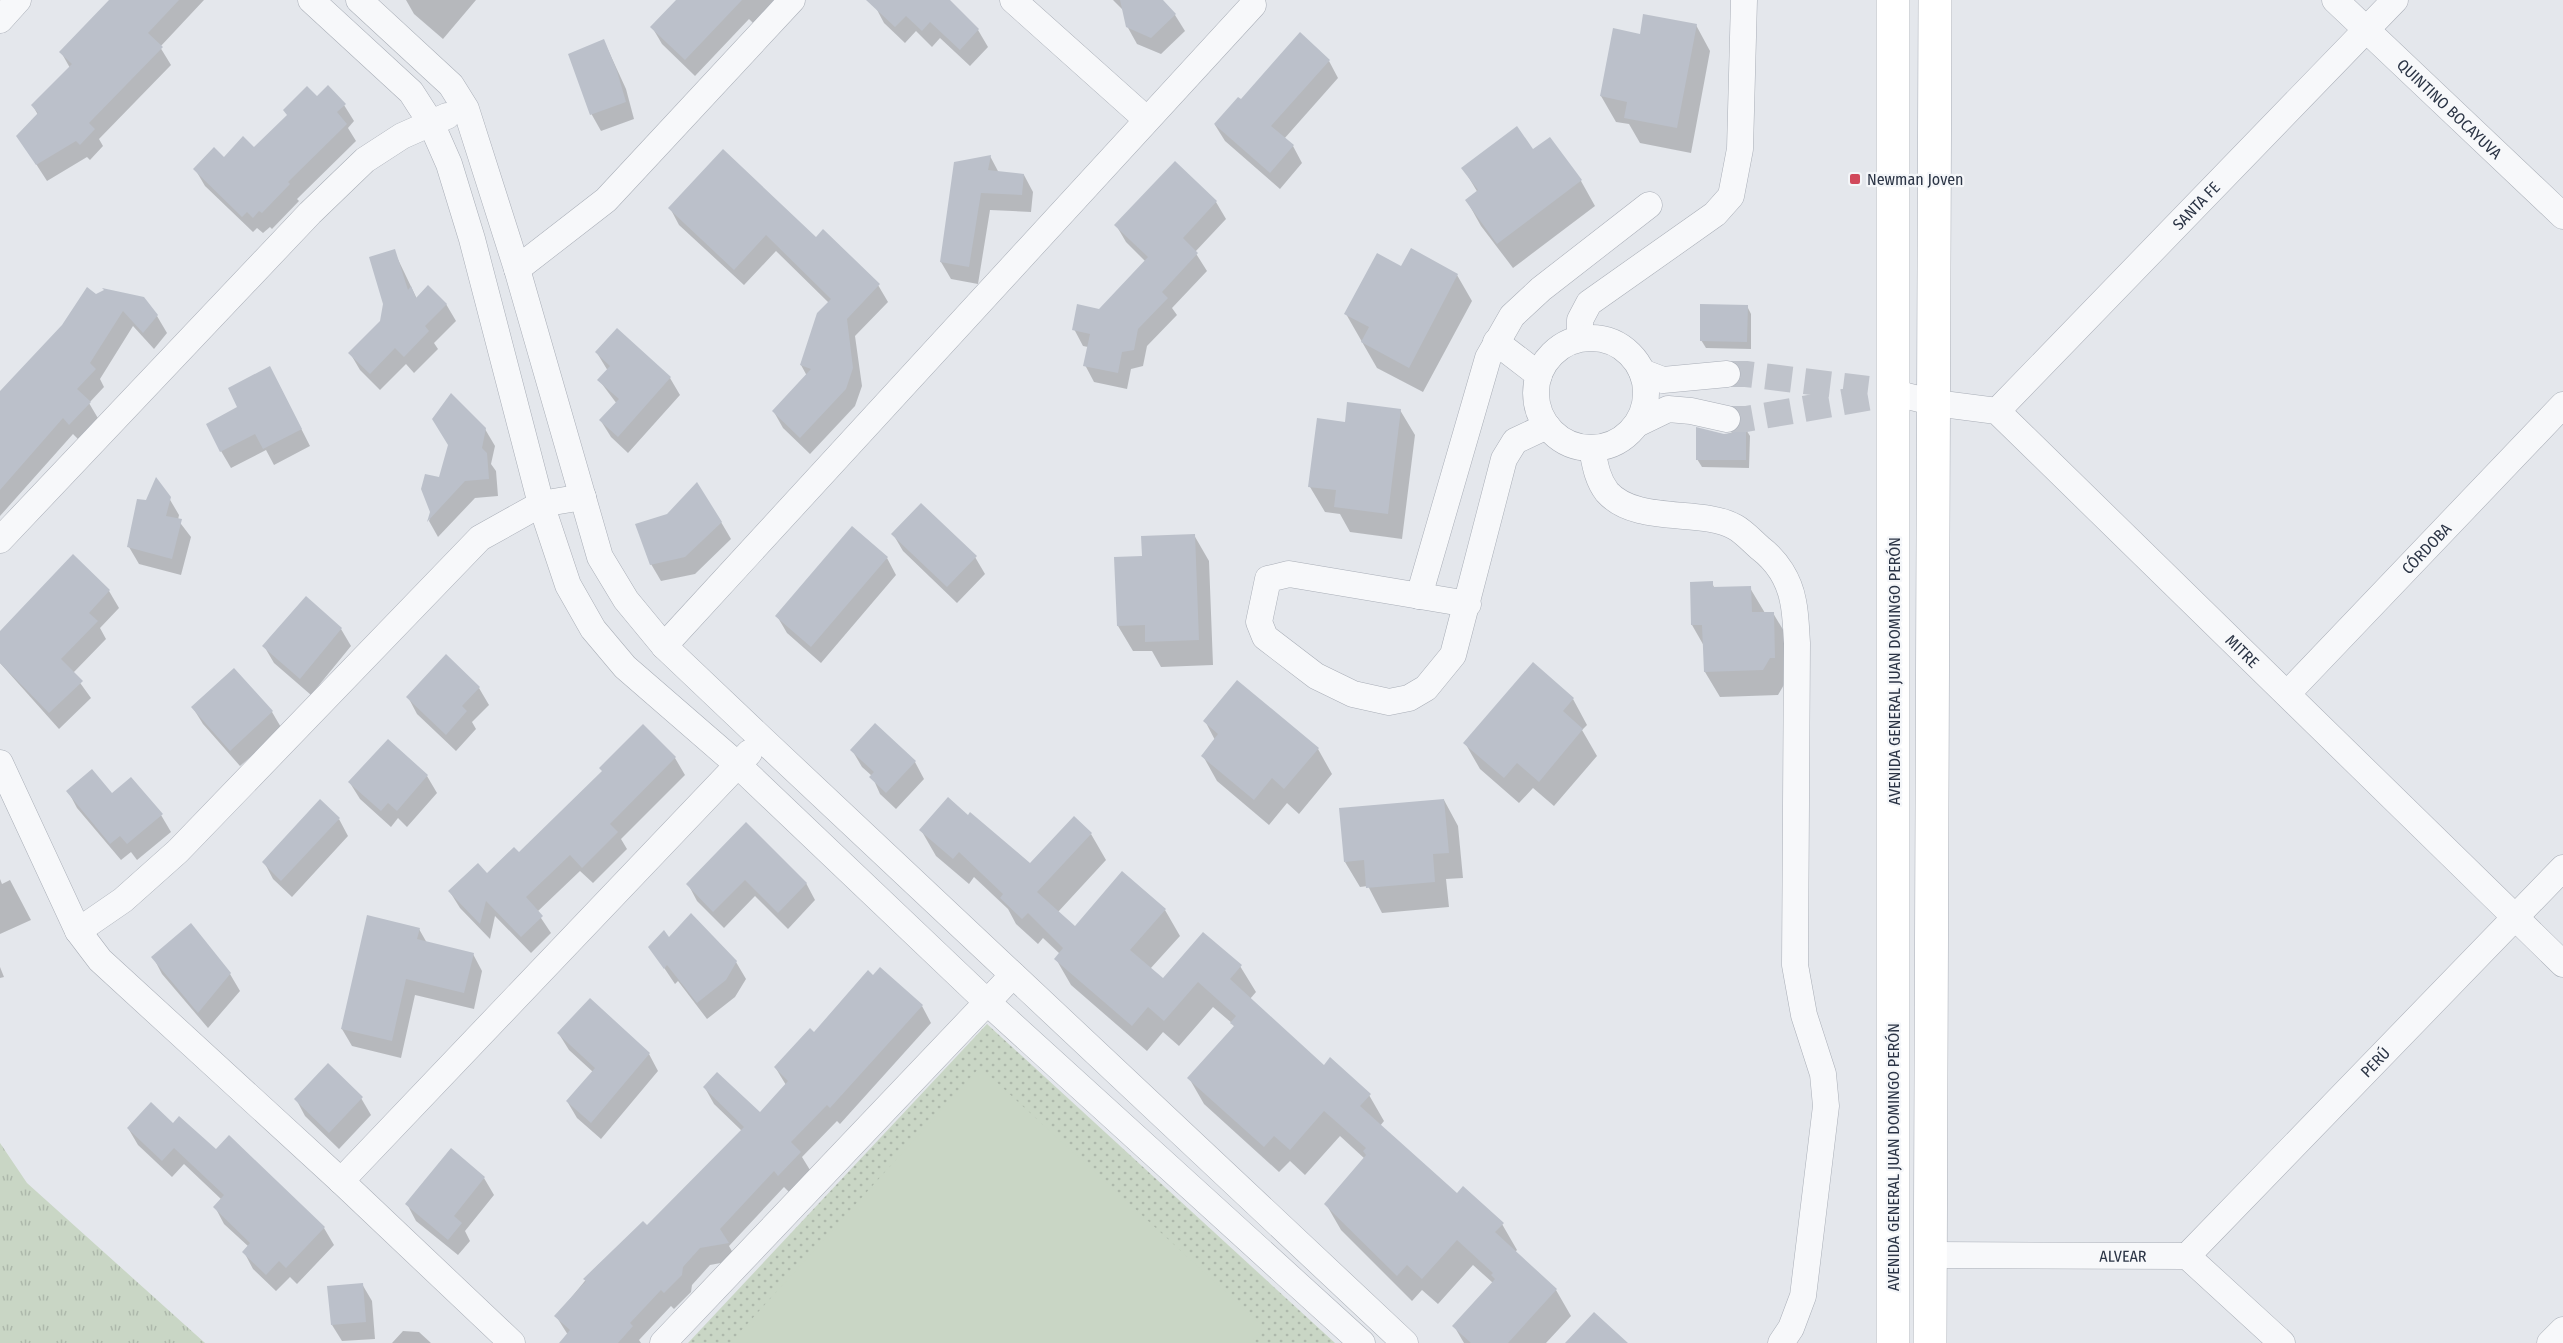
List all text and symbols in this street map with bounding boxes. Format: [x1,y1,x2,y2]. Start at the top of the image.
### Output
street label: QUINTINO BOCAYUVA [2393,55,2506,163]
place label: Newman Joven [1867,170,1964,189]
marker: Newman Joven [1848,172,1862,186]
street label: SANTA FE [2168,178,2223,233]
street label: CÓRDOBA [2397,519,2455,578]
street label: AVENIDA GENERAL JUAN DOMINGO PERÓN [1885,537,1904,805]
street label: MITRE [2222,630,2263,671]
street label: AVENIDA GENERAL JUAN DOMINGO PERÓN [1884,1023,1903,1291]
street label: PERÚ [2356,1043,2394,1081]
street label: ALVEAR [2099,1246,2147,1265]

